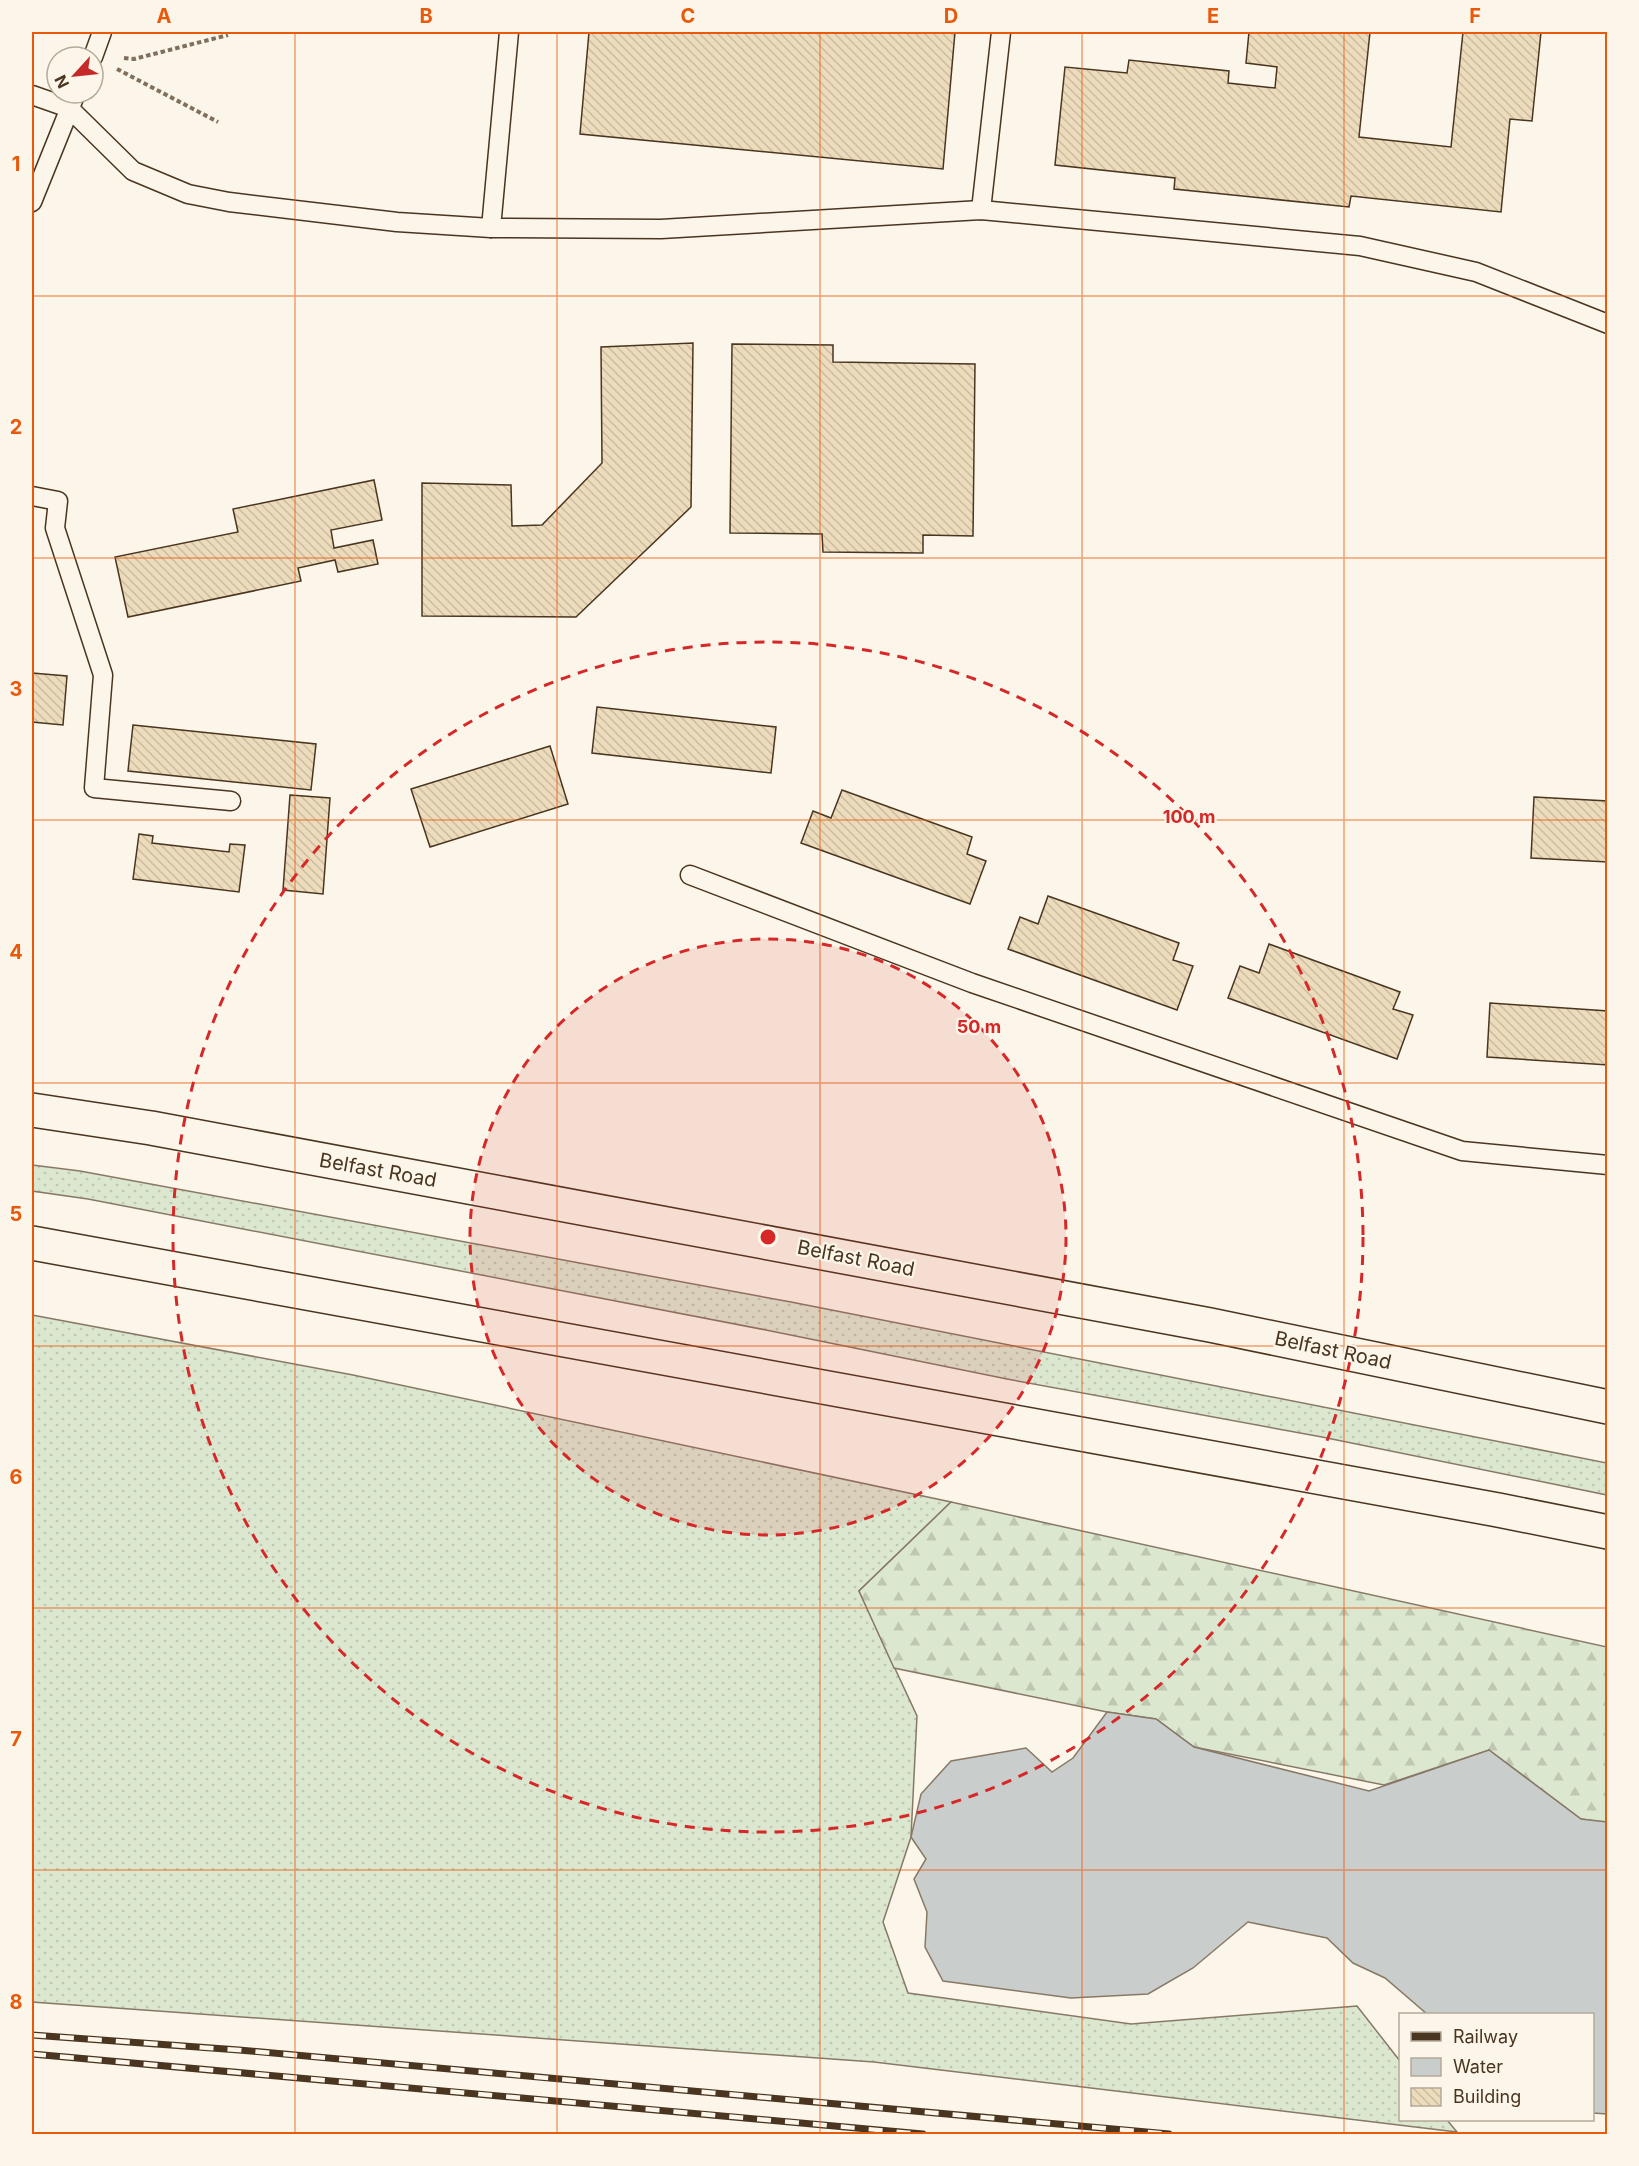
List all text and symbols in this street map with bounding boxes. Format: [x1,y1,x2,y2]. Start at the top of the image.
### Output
text: A [157,4,172,28]
text: B [419,4,433,28]
text: C [681,4,695,28]
text: D [944,4,958,28]
text: E [1207,4,1219,28]
text: F [1469,4,1481,28]
north arrow [45,45,105,105]
text: N [50,72,73,92]
text: 1 [12,152,20,176]
text: 2 [10,415,22,439]
text: 3 [10,677,22,701]
text: 100 m [1163,806,1215,827]
text: 4 [9,940,23,964]
text: 50 m [957,1016,1001,1037]
street label: Belfast Road [317,1148,439,1192]
text: 5 [10,1202,22,1226]
centre of rings [758,1227,778,1247]
street label: Belfast Road [795,1235,917,1281]
street label: Belfast Road [1272,1326,1394,1374]
text: 6 [10,1465,23,1489]
text: 7 [10,1727,22,1751]
text: 8 [9,1990,23,2014]
legend [1399,2013,1594,2121]
text: Railway [1453,2026,1518,2047]
text: Water [1453,2056,1503,2077]
text: Building [1453,2086,1521,2107]

